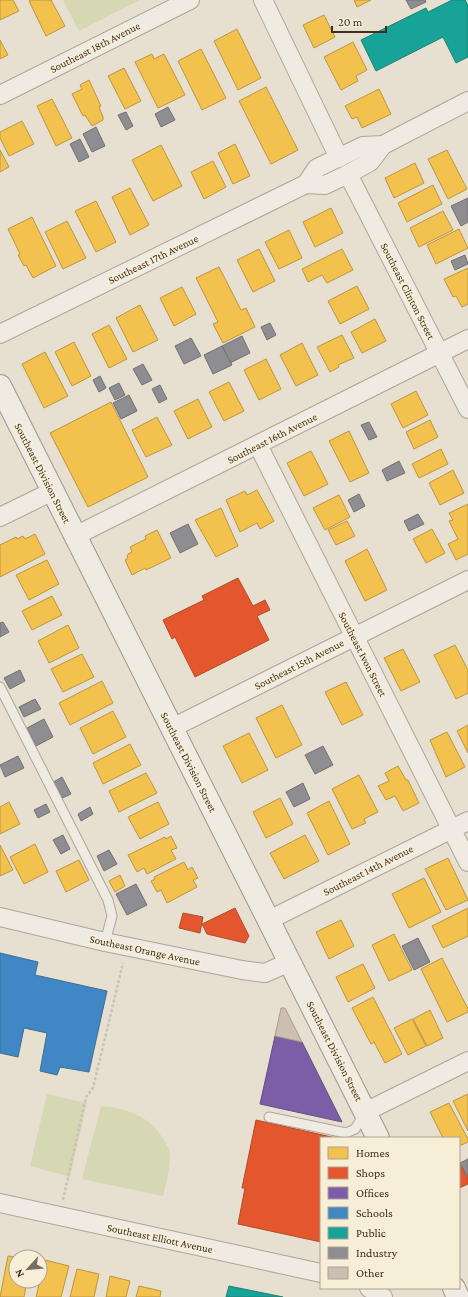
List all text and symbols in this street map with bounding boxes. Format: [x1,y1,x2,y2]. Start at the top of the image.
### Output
scale bar [332,8,386,34]
text: 20 m [338,15,363,29]
street label: Southeast 18th Avenue [48,19,142,75]
street label: Southeast 17th Avenue [106,232,200,286]
street label: Southeast Clinton Street [378,241,438,342]
street label: Southeast 16th Avenue [225,410,319,466]
street label: Southeast Division Street [13,421,74,525]
street label: Southeast Ivon Street [336,610,390,699]
street label: Southeast 15th Avenue [252,636,346,692]
street label: Southeast Division Street [159,710,220,814]
street label: Southeast 14th Avenue [321,842,415,898]
street label: Southeast Orange Avenue [88,932,201,969]
street label: Southeast Division Street [305,999,366,1103]
legend [320,1137,460,1289]
text: Homes [356,1146,390,1160]
text: Shops [356,1166,385,1180]
text: Offices [356,1186,389,1200]
text: Schools [356,1206,393,1220]
street label: Southeast Elliott Avenue [106,1221,214,1255]
text: Public [356,1226,386,1240]
text: Industry [356,1246,398,1260]
north arrow [8,1249,48,1289]
text: Other [356,1266,385,1280]
text: N [12,1267,26,1280]

